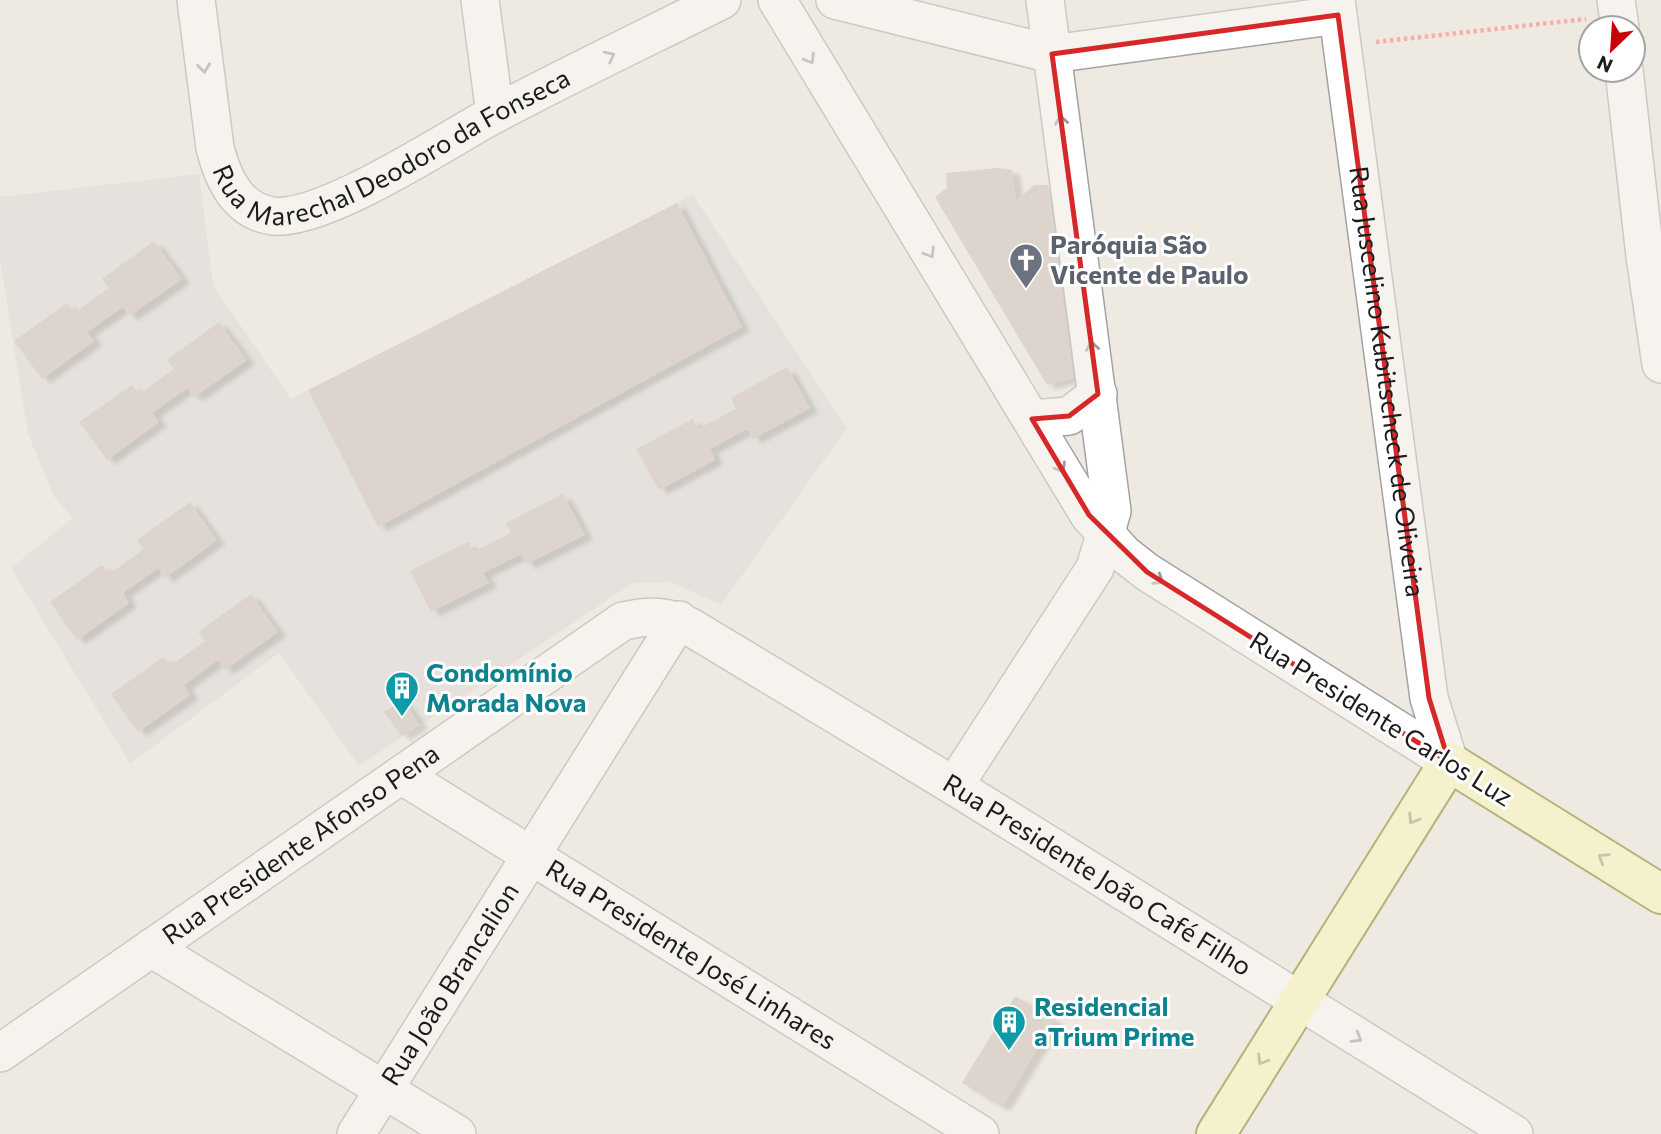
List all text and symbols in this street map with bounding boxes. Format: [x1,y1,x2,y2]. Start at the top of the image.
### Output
north arrow [1577,14,1647,84]
one-way arrow [603,51,615,65]
text: N [1593,51,1616,78]
one-way arrow [802,52,815,65]
street label: Rua Marechal Deodoro da Fonseca [208,61,574,230]
one-way arrow [197,62,212,74]
one-way arrow [1054,115,1069,126]
street label: Rua Juscelino Kubitscheck de Oliveira [1344,164,1432,599]
place label: Paróquia São Vicente de Paulo [1050,228,1248,289]
church icon: Paróquia São Vicente de Paulo [1007,241,1045,290]
one-way arrow [921,245,934,258]
one-way arrow [1084,340,1099,352]
one-way arrow [1053,461,1066,473]
one-way arrow [1151,571,1164,584]
street label: Rua Presidente Carlos Luz [1244,624,1519,812]
place label: Condomínio Morada Nova [426,656,587,717]
building icon: Condomínio Morada Nova [383,669,421,718]
street label: Rua Presidente Afonso Pena [156,737,444,950]
street label: Rua Presidente João Café Filho [938,766,1258,981]
one-way arrow [1408,812,1421,825]
street label: Rua Presidente José Linhares [541,852,842,1055]
one-way arrow [1598,853,1611,866]
street label: Rua João Brancalion [374,876,524,1090]
place label: Residencial aTrium Prime [1034,990,1195,1051]
building icon: Residencial aTrium Prime [990,1003,1028,1052]
one-way arrow [1349,1030,1362,1043]
one-way arrow [1258,1053,1271,1066]

